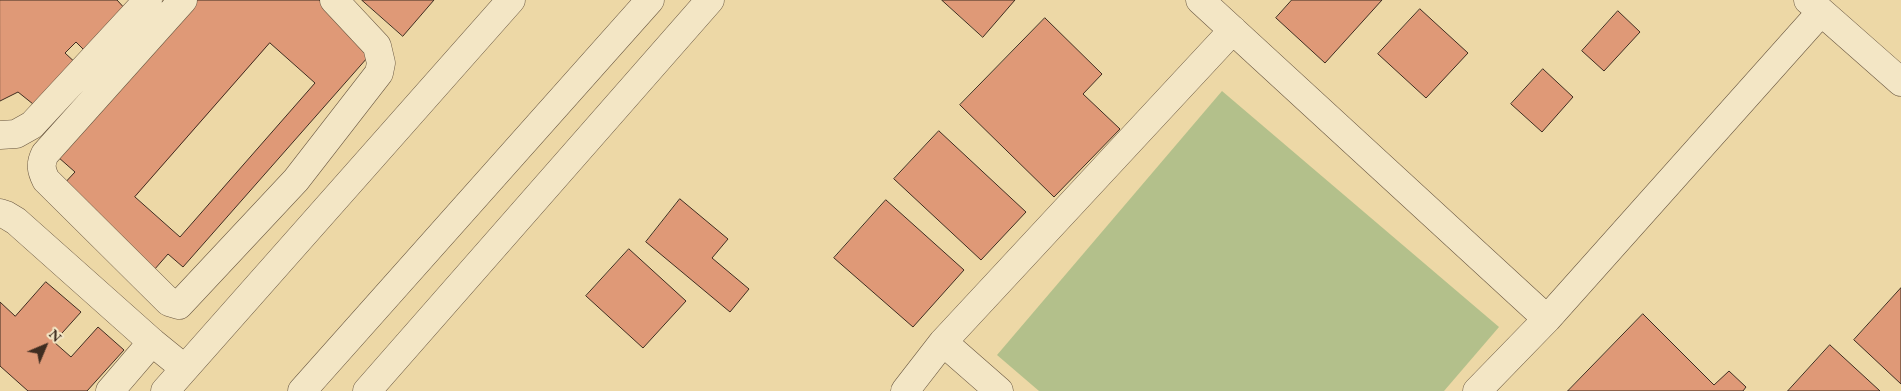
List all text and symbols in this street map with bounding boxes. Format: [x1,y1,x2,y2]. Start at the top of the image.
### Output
north arrow [20,321,70,371]
text: N [45,325,66,346]

